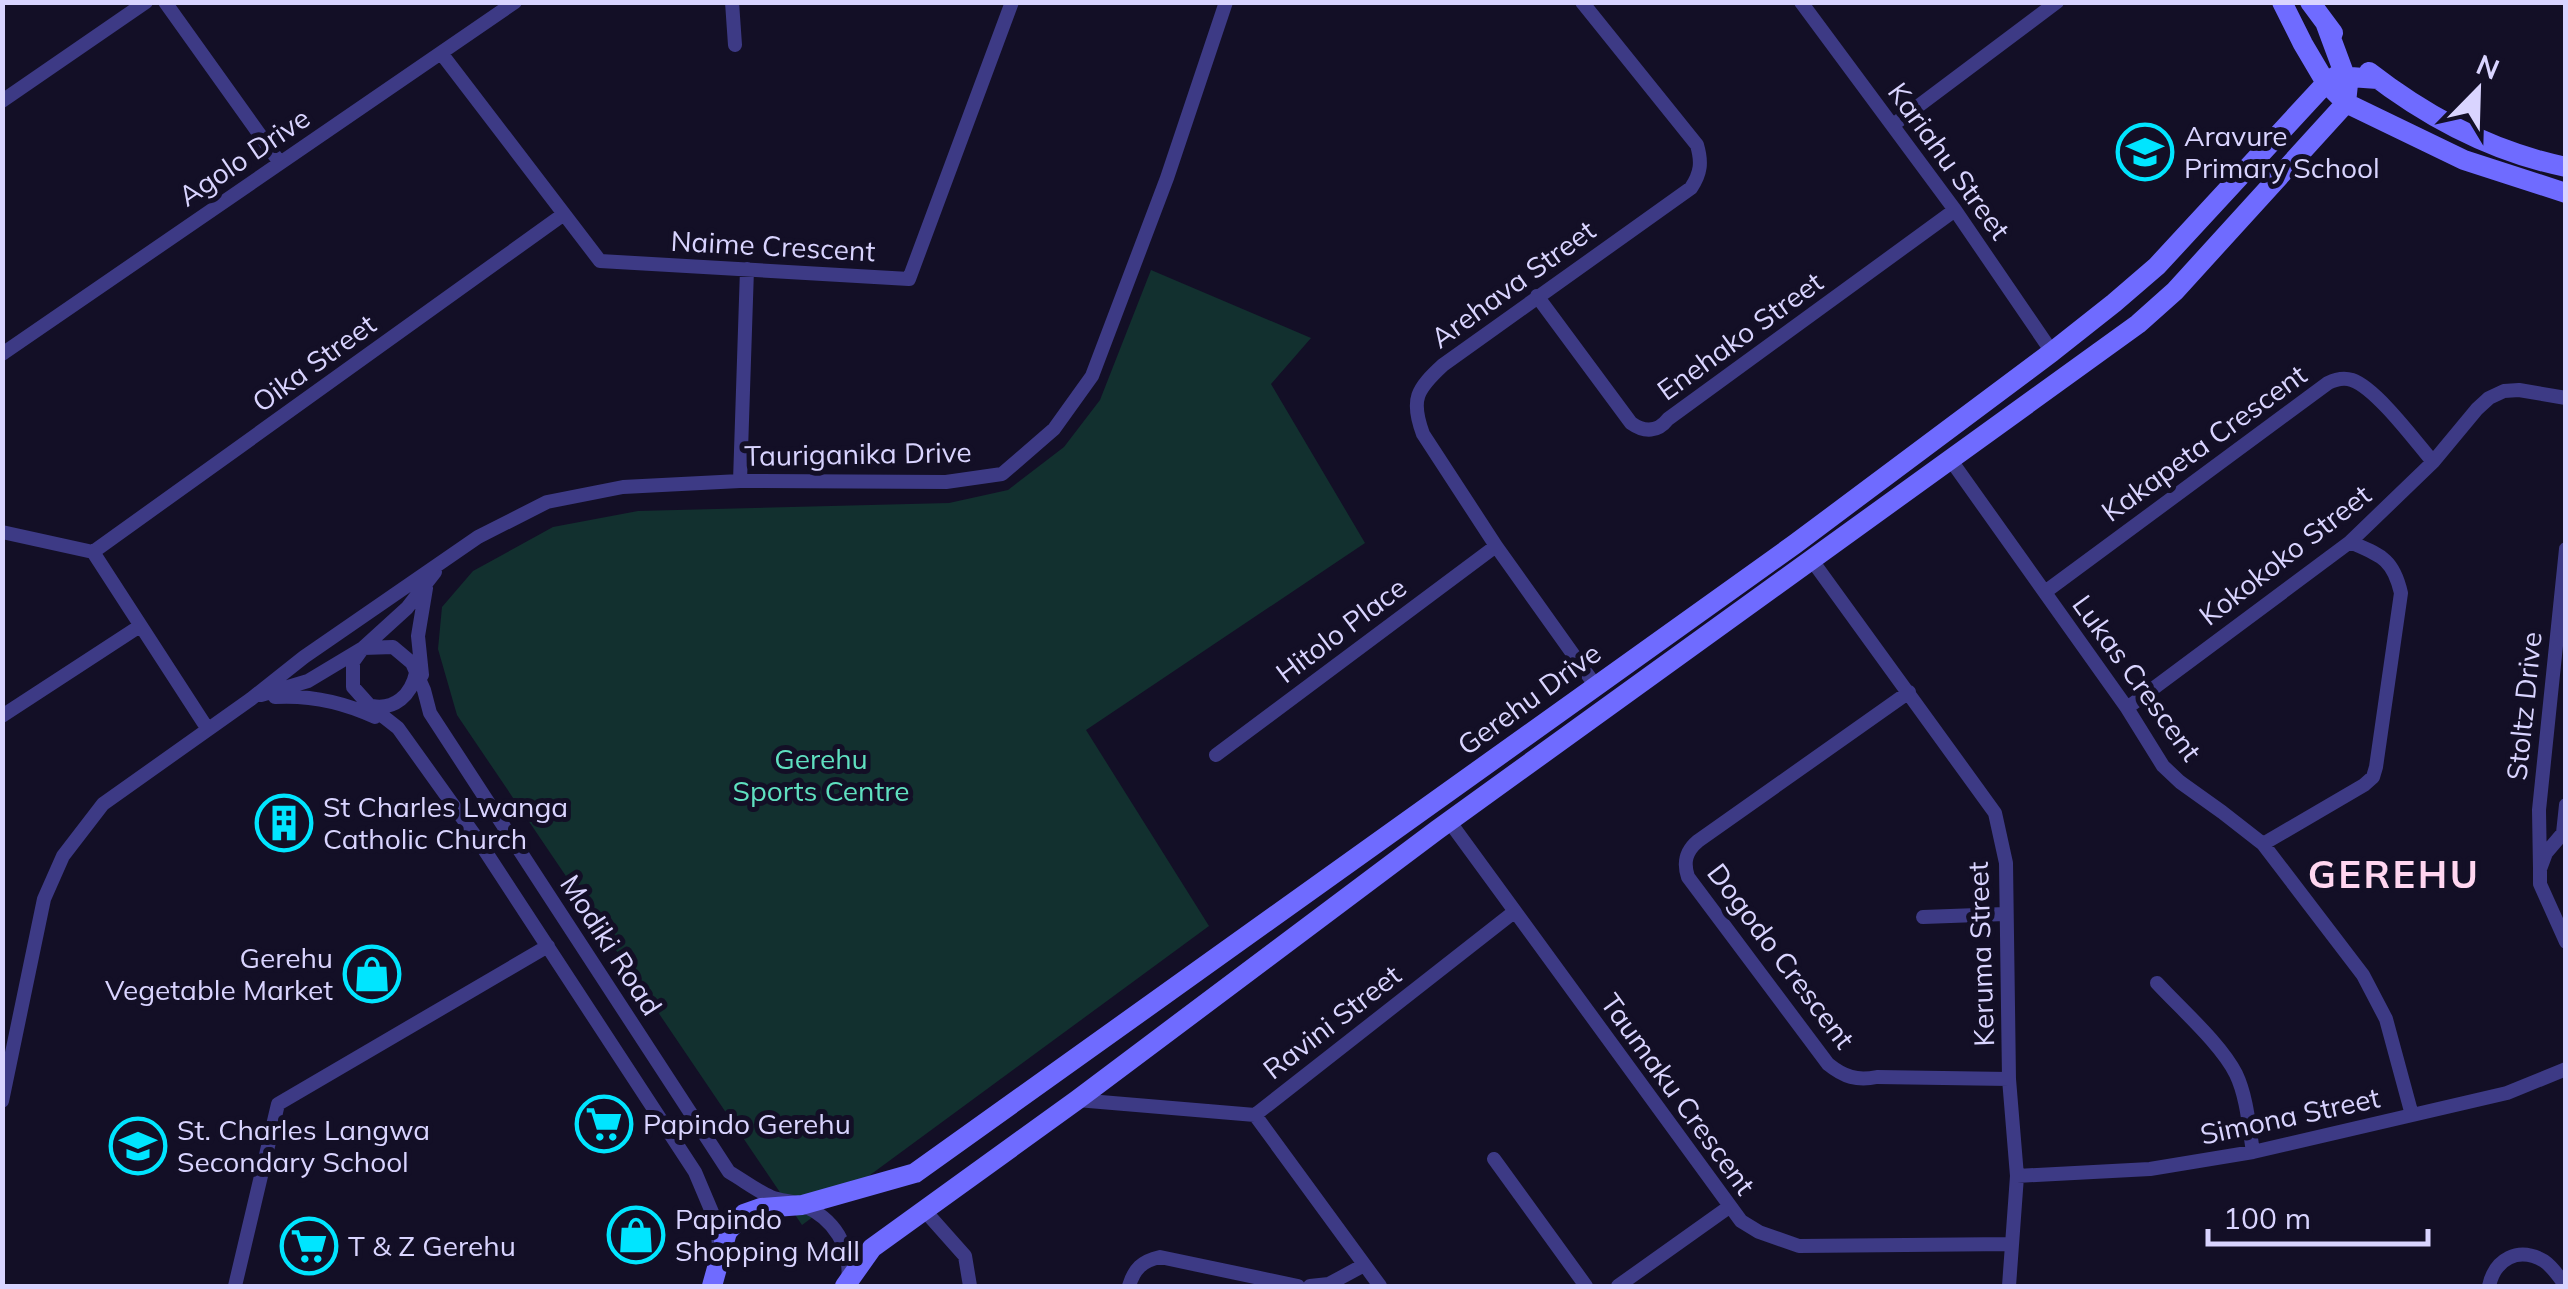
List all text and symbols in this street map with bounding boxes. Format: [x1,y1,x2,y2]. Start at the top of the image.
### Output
north arrow [2428,40,2528,140]
text: N [2471,46,2505,87]
street label: Kariahu Street [1881,75,2018,246]
street label: Agolo Drive [171,100,316,213]
place label: Aravure Primary School [2184,118,2380,185]
school or university icon: Aravure Primary School [2115,122,2175,182]
street label: Arehava Street [1424,212,1602,355]
street label: Naime Crescent [670,223,876,268]
street label: Enehako Street [1650,264,1829,407]
street label: Oika Street [245,306,382,419]
street label: Kakapeta Crescent [2094,356,2313,529]
street label: Tauriganika Drive [744,434,972,473]
street label: Kokokoko Street [2192,477,2378,633]
street label: Hitolo Place [1269,569,1413,690]
street label: Lukas Crescent [2065,588,2209,768]
street label: Stoltz Drive [2498,630,2549,782]
street label: Gerehu Drive [1450,635,1607,762]
park label: Gerehu Sports Centre [733,741,909,808]
place label: St Charles Lwanga Catholic Church [323,789,568,856]
building icon: St Charles Lwanga Catholic Church [254,793,314,853]
district label: GEREHU [2308,850,2480,898]
street label: Dogodo Crescent [1700,856,1863,1055]
street label: Keruma Street [1960,861,2001,1047]
street label: Modiki Road [553,868,670,1022]
place label: Gerehu Vegetable Market [105,940,333,1007]
shop icon: Gerehu Vegetable Market [342,944,402,1004]
street label: Ravini Street [1256,957,1408,1086]
street label: Taumaku Crescent [1594,986,1763,1201]
street label: Simona Street [2197,1079,2383,1152]
supermarket icon: Papindo Gerehu [574,1094,634,1154]
place label: Papindo Gerehu [643,1106,851,1141]
place label: St. Charles Langwa Secondary School [177,1112,430,1179]
school or university icon: St. Charles Langwa Secondary School [108,1116,168,1176]
scale bar [2208,1184,2428,1246]
text: 100 m [2223,1199,2311,1237]
place label: Papindo Shopping Mall [675,1201,860,1268]
shop icon: Papindo Shopping Mall [606,1205,666,1265]
supermarket icon: T & Z Gerehu [279,1216,339,1276]
place label: T & Z Gerehu [348,1228,516,1263]

